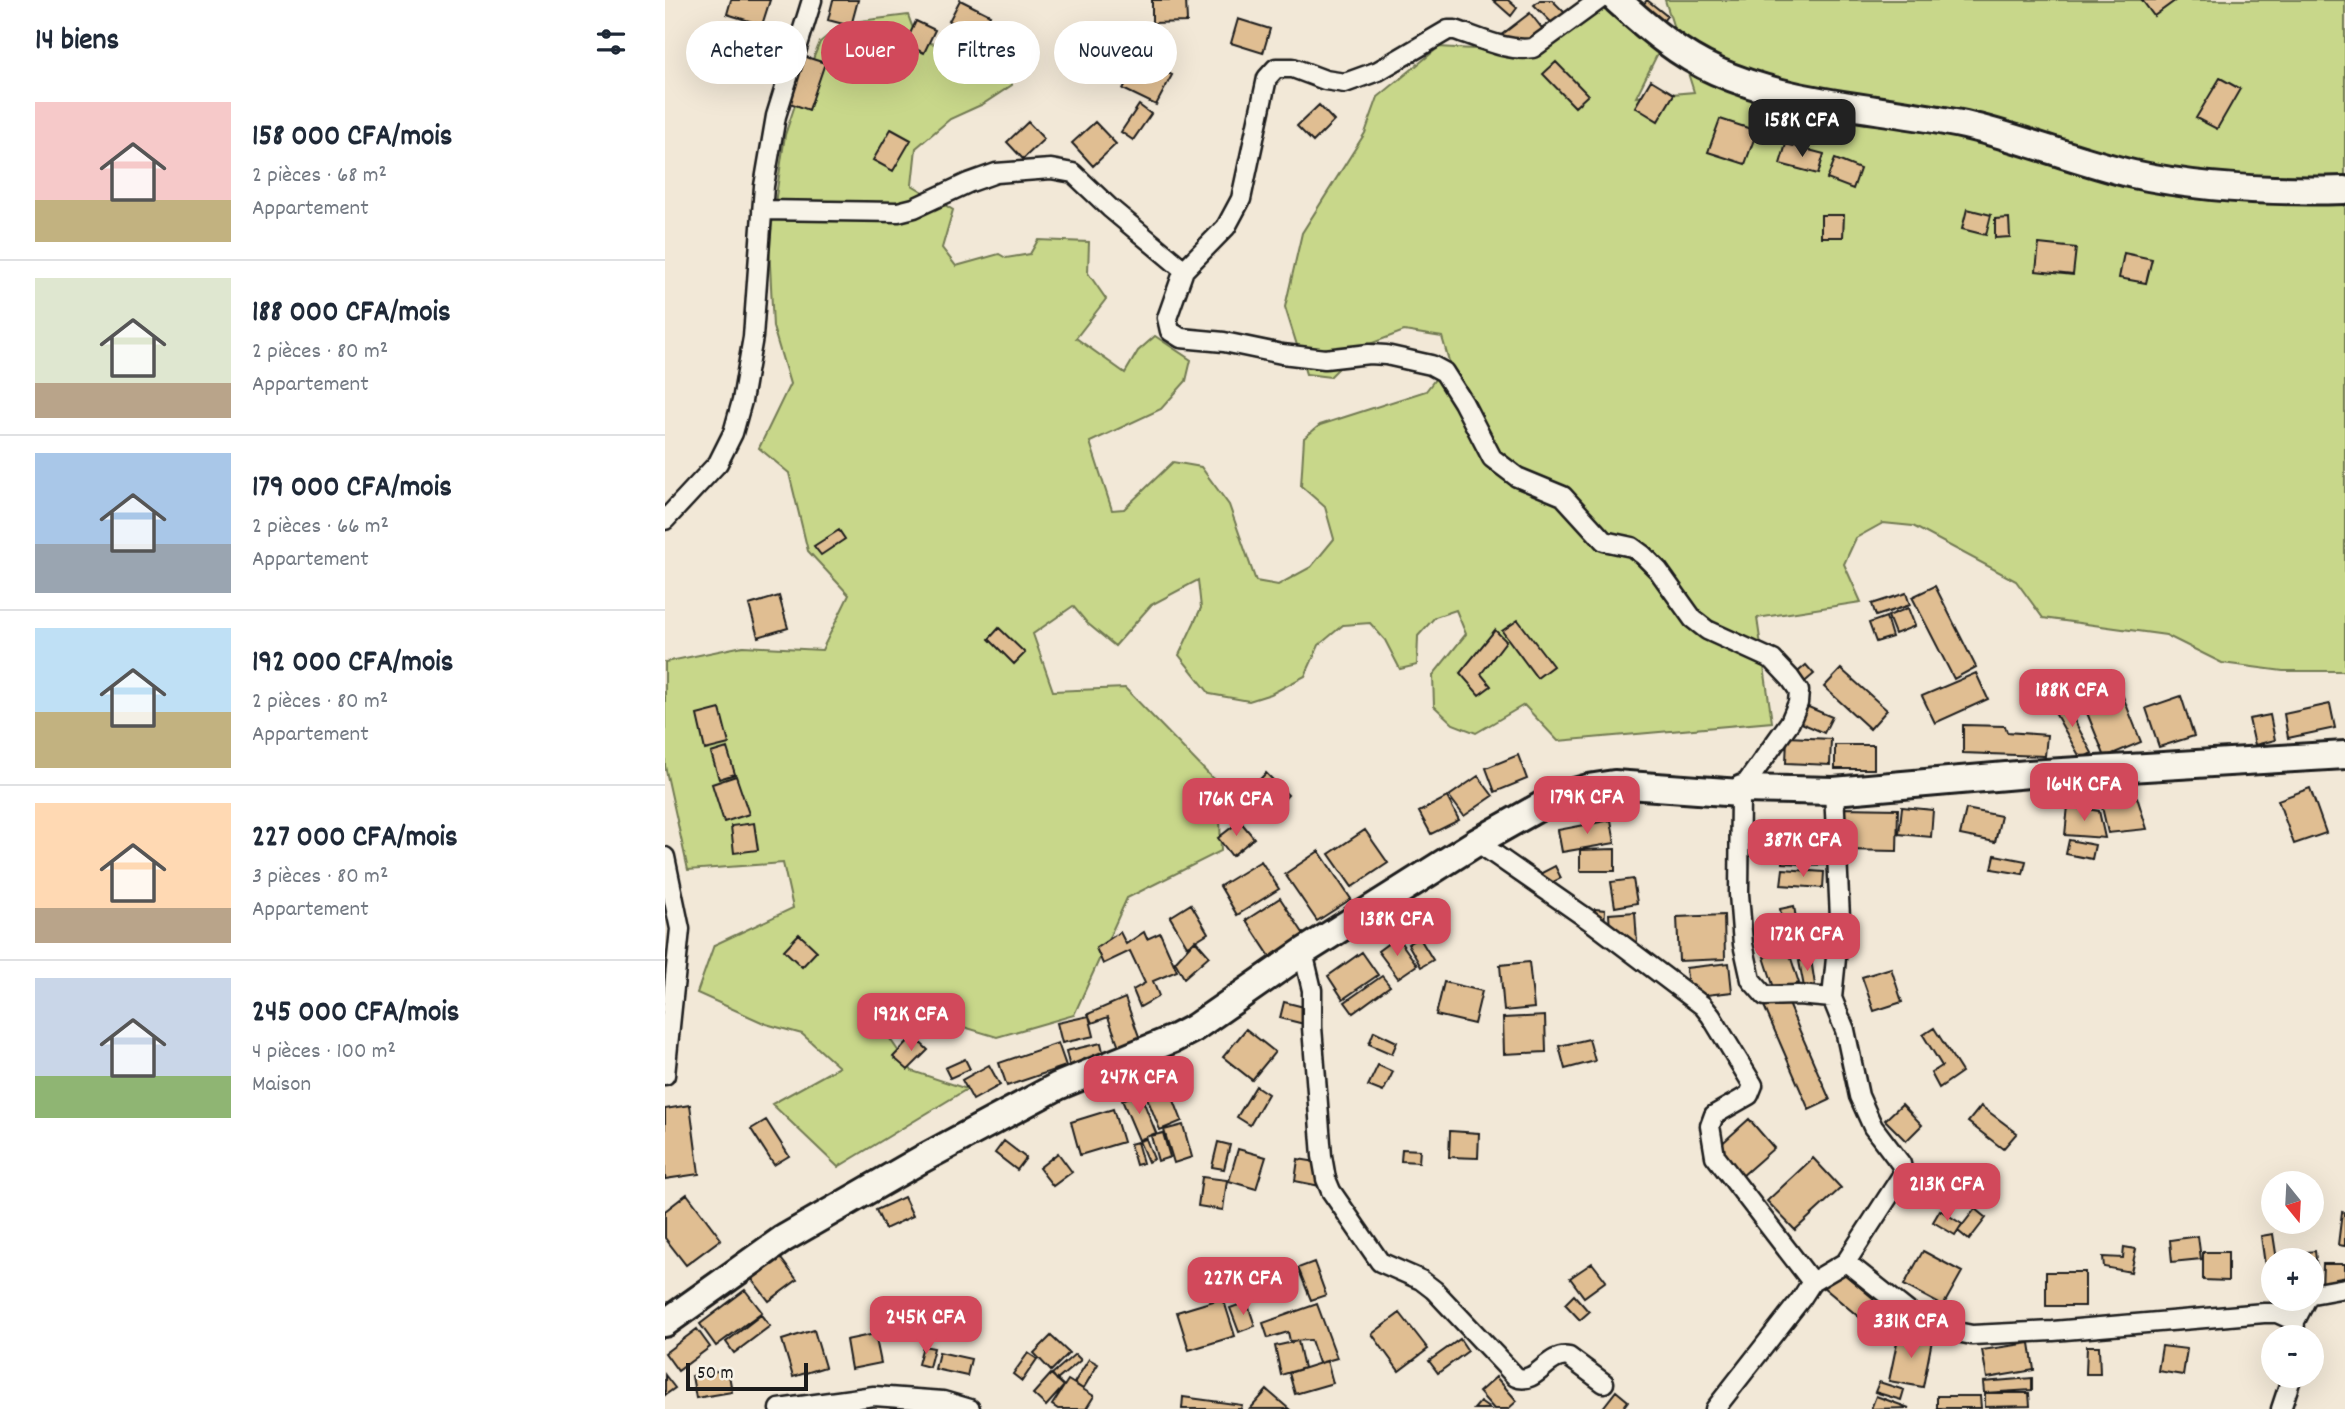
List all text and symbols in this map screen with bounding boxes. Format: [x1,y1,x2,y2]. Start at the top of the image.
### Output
text: 14 biens [35,21,119,64]
chip: Acheter [686,21,807,84]
chip: Louer [821,21,919,84]
chip: Filtres [933,21,1040,84]
chip: Nouveau [1054,21,1177,84]
icon: filters [592,23,630,61]
pin: 158K CFA [1730,100,1874,159]
text: 158K CFA [1765,105,1839,138]
text: 158 000 CFA/mois [252,117,453,160]
icon: home [91,130,175,214]
text: 2 pièces · 68 m² [252,160,387,193]
text: Appartement [252,193,369,226]
text: 188 000 CFA/mois [252,293,451,336]
icon: home [91,306,175,390]
text: 2 pièces · 80 m² [252,336,388,369]
text: Appartement [252,369,369,402]
text: 179 000 CFA/mois [252,468,452,511]
icon: home [91,481,175,565]
text: 2 pièces · 66 m² [252,511,389,544]
text: Appartement [252,544,369,577]
text: 192 000 CFA/mois [252,643,453,686]
icon: home [91,656,175,740]
pin: 188K CFA [2000,670,2144,729]
text: 188K CFA [2035,675,2109,708]
text: 2 pièces · 80 m² [252,686,388,719]
text: Appartement [252,719,369,752]
pin: 164K CFA [2012,764,2156,823]
text: 164K CFA [2046,769,2122,802]
pin: 179K CFA [1515,776,1659,836]
pin: 176K CFA [1164,778,1308,838]
text: 179K CFA [1550,782,1624,815]
text: 176K CFA [1198,784,1274,817]
text: 227 000 CFA/mois [252,818,458,861]
pin: 387K CFA [1731,820,1875,879]
text: 387K CFA [1764,825,1842,858]
icon: home [91,831,175,915]
text: 3 pièces · 80 m² [252,861,388,894]
text: Appartement [252,894,369,927]
pin: 138K CFA [1325,898,1469,958]
text: 138K CFA [1360,904,1434,937]
pin: 172K CFA [1735,914,1879,973]
text: 172K CFA [1770,919,1844,952]
text: 245 000 CFA/mois [252,993,459,1036]
pin: 192K CFA [839,993,983,1053]
text: 192K CFA [873,999,949,1032]
icon: home [91,1006,175,1090]
text: 4 pièces · 100 m² [252,1036,396,1069]
pin: 247K CFA [1067,1056,1211,1116]
text: 247K CFA [1100,1062,1178,1095]
text: Maison [252,1069,311,1102]
pin: 213K CFA [1875,1164,2019,1223]
text: 213K CFA [1909,1169,1985,1202]
north arrow [2261,1171,2324,1234]
map controls [2261,1171,2324,1388]
button: + [2261,1248,2324,1311]
pin: 227K CFA [1171,1258,1315,1317]
text: 227K CFA [1204,1263,1282,1296]
pin: 245K CFA [854,1296,998,1356]
pin: 331K CFA [1839,1300,1983,1360]
text: 245K CFA [886,1302,966,1335]
text: 331K CFA [1873,1306,1949,1339]
button: − [2261,1325,2324,1388]
scale bar [686,1360,809,1392]
text: 50 m [697,1361,734,1388]

